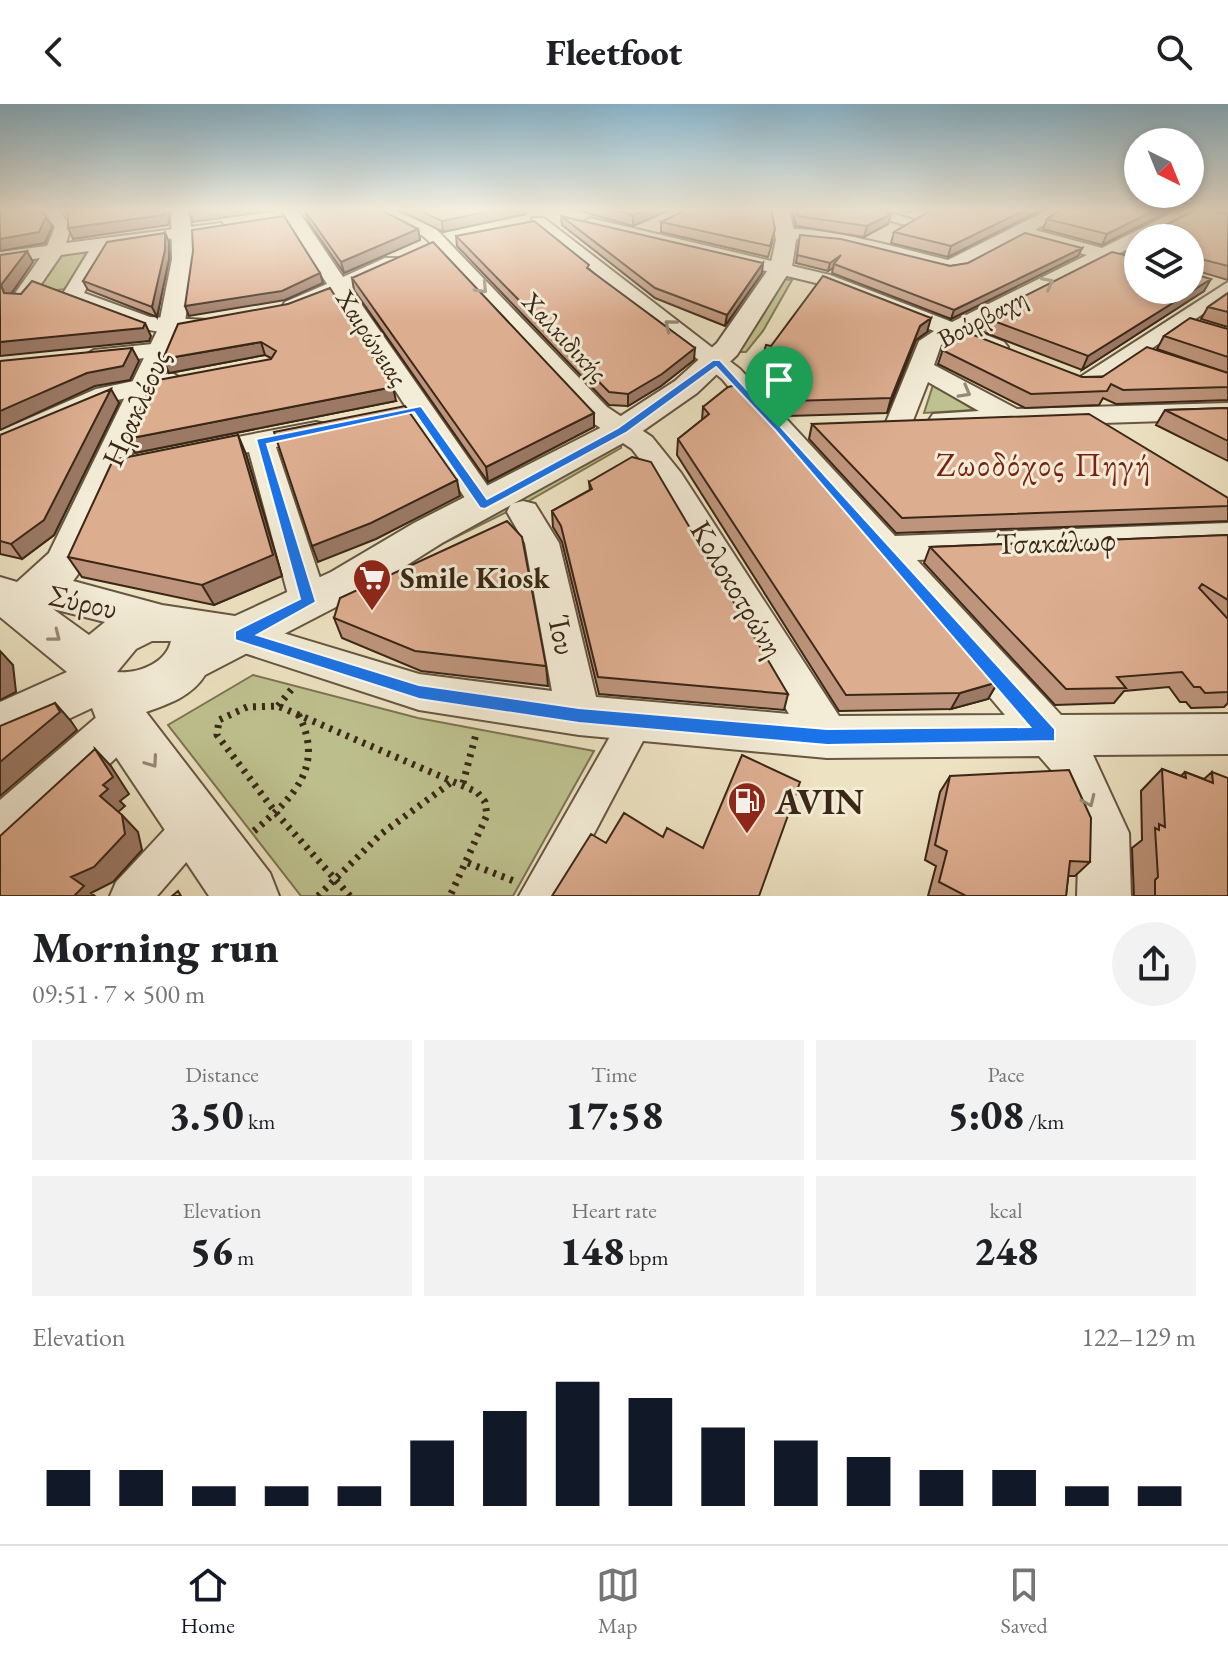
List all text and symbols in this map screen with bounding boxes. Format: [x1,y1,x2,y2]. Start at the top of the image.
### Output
text: Fleetfoot [546,29,682,76]
icon: back [32,30,76,74]
icon: search [1152,30,1196,74]
north arrow [1124,128,1204,208]
map controls [1124,128,1204,304]
button: layers [1124,224,1204,304]
one-way arrow [1040,277,1055,293]
one-way arrow [472,278,486,293]
street label: Βούρβαχη [931,280,1033,356]
street label: Χαιρώνειας [328,283,416,393]
street label: Χαλκιδικής [514,284,615,389]
one-way arrow [665,320,680,335]
street label: Ηρακλέους [92,343,179,472]
pin [745,346,813,428]
icon: arrive [757,358,801,402]
one-way arrow [956,382,971,398]
district label: Ζωοδόχος Πηγή [936,444,1152,486]
street label: Κολοκοτρώνη [681,513,793,664]
street label: Τσακάλωφ [995,520,1117,563]
supermarket icon: Smile Kiosk [351,557,393,612]
place label: Smile Kiosk [400,558,550,597]
street label: Σύρου [45,575,121,628]
street label: Ίου [539,612,586,658]
one-way arrow [46,626,61,641]
one-way arrow [142,754,156,768]
place label: AVIN [774,778,864,825]
fuel station icon: AVIN [726,780,768,835]
one-way arrow [1079,793,1095,807]
text: Morning run [32,918,279,975]
button: share [1112,922,1196,1006]
text: 09:51 · 7 × 500 m [32,977,205,1011]
text: Distance [185,1060,259,1089]
text: Time [591,1060,637,1089]
text: Pace [988,1060,1024,1089]
text: 3.50 [169,1089,244,1141]
text: 17:58 [565,1089,663,1141]
text: 5:08 [948,1089,1024,1141]
text: km [244,1107,275,1136]
text: /km [1024,1107,1065,1136]
text: Elevation [182,1196,262,1225]
text: Heart rate [571,1196,657,1225]
text: kcal [989,1196,1023,1225]
text: 56 [190,1225,233,1277]
text: 148 [559,1225,624,1277]
text: 248 [974,1225,1038,1277]
text: m [233,1243,254,1272]
text: bpm [624,1243,669,1272]
text: Elevation [32,1320,126,1354]
text: 122–129 m [1081,1320,1196,1354]
tab: Home [180,1563,235,1640]
tab: Map [596,1563,640,1640]
tab: Saved [1000,1563,1048,1640]

